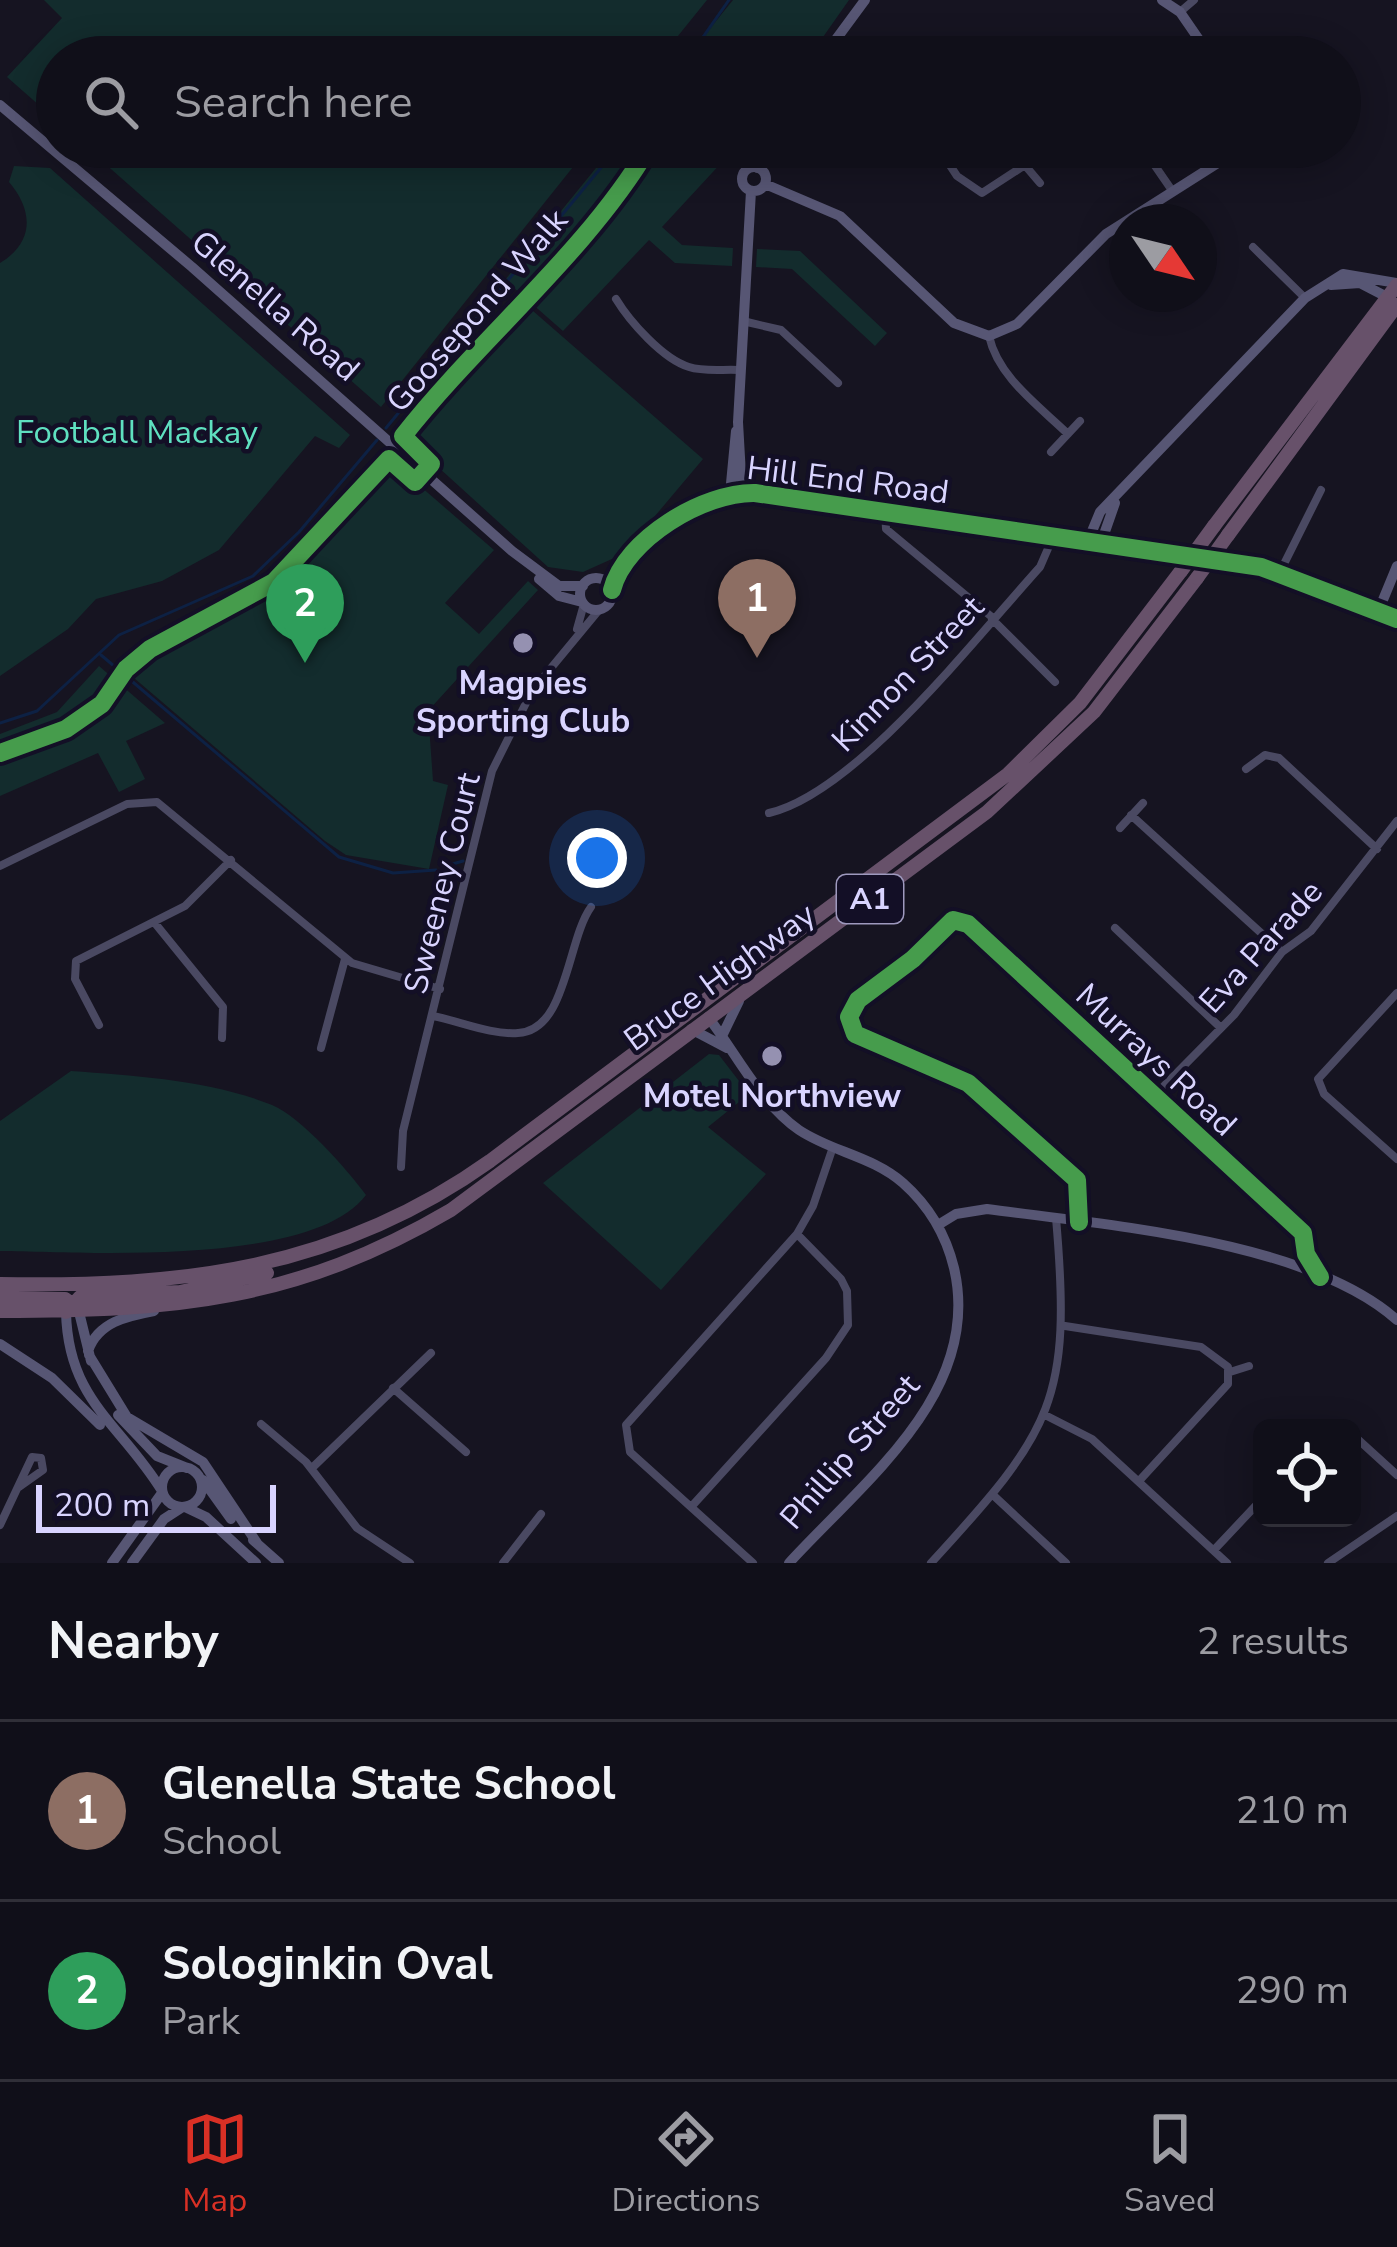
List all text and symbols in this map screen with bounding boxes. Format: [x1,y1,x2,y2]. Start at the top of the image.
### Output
search box [36,36,1361,168]
icon: search [78,69,144,135]
text: Search here [174,72,413,133]
street label: Goosepond Walk [376,199,579,422]
north arrow [1109,204,1217,312]
street label: Glenella Road [181,220,369,392]
park label: Football Mackay [16,410,258,455]
street label: Hill End Road [744,446,951,515]
pin: 1 [718,559,796,658]
pin: 2 [266,564,344,663]
street label: Kinnon Street [822,586,995,762]
marker: Magpies Sporting Club [510,630,536,656]
place label: Magpies Sporting Club [416,661,630,744]
street label: Sweeney Court [393,768,492,999]
your location [567,828,627,888]
street label: Eva Parade [1189,871,1333,1023]
road number: A1 [837,875,903,923]
street label: Bruce Highway [615,893,825,1062]
street label: Murrays Road [1066,974,1246,1147]
marker: Motel Northview [759,1043,785,1069]
place label: Motel Northview [643,1074,901,1119]
street label: Phillip Street [770,1364,930,1539]
map controls [1253,1419,1361,1527]
button: locate [1253,1419,1361,1527]
scale bar [36,1479,276,1532]
text: 200 m [54,1483,150,1528]
text: Nearby [48,1606,219,1676]
text: 2 results [1197,1615,1349,1668]
text: Glenella State School [162,1754,616,1815]
text: 1 [75,1784,99,1837]
text: 210 m [1235,1784,1349,1837]
text: School [162,1815,281,1868]
text: Sologinkin Oval [162,1934,493,1995]
text: 2 [75,1964,99,2017]
text: 290 m [1235,1964,1349,2017]
text: Park [162,1995,240,2048]
tab: Map [182,2106,248,2223]
tab: Directions [612,2106,760,2223]
tab: Saved [1124,2106,1215,2223]

